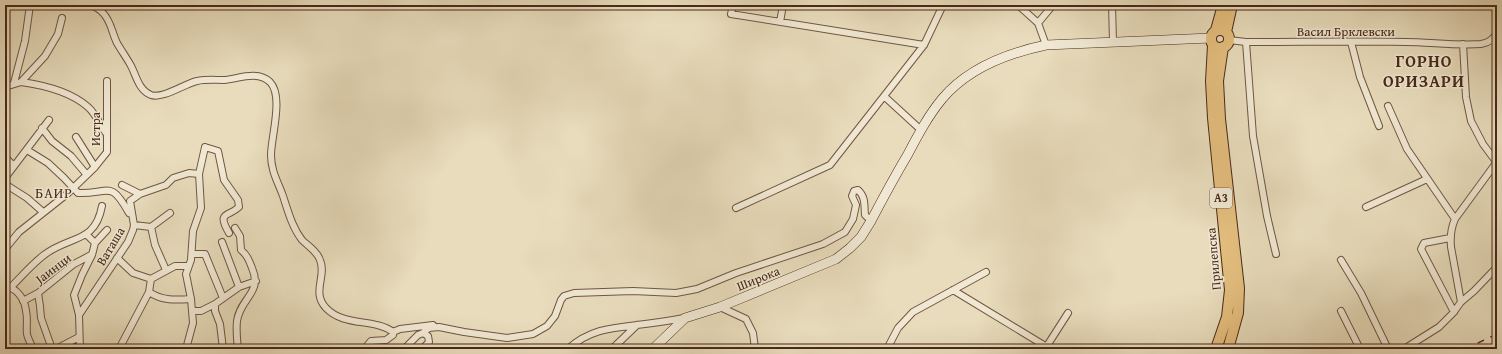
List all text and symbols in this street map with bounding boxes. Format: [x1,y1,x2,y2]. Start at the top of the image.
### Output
street label: Васил Брклевски [1297,22,1395,41]
district label: ГОРНО ОРИЗАРИ [1383,48,1465,93]
street label: Истра [86,111,105,146]
district label: БАИР [35,183,73,203]
road number: A3 [1210,188,1232,208]
street label: Ваташа [91,223,130,269]
street label: Прилепска [1201,226,1226,291]
street label: Јаинци [30,248,75,289]
street label: Широка [734,261,783,296]

